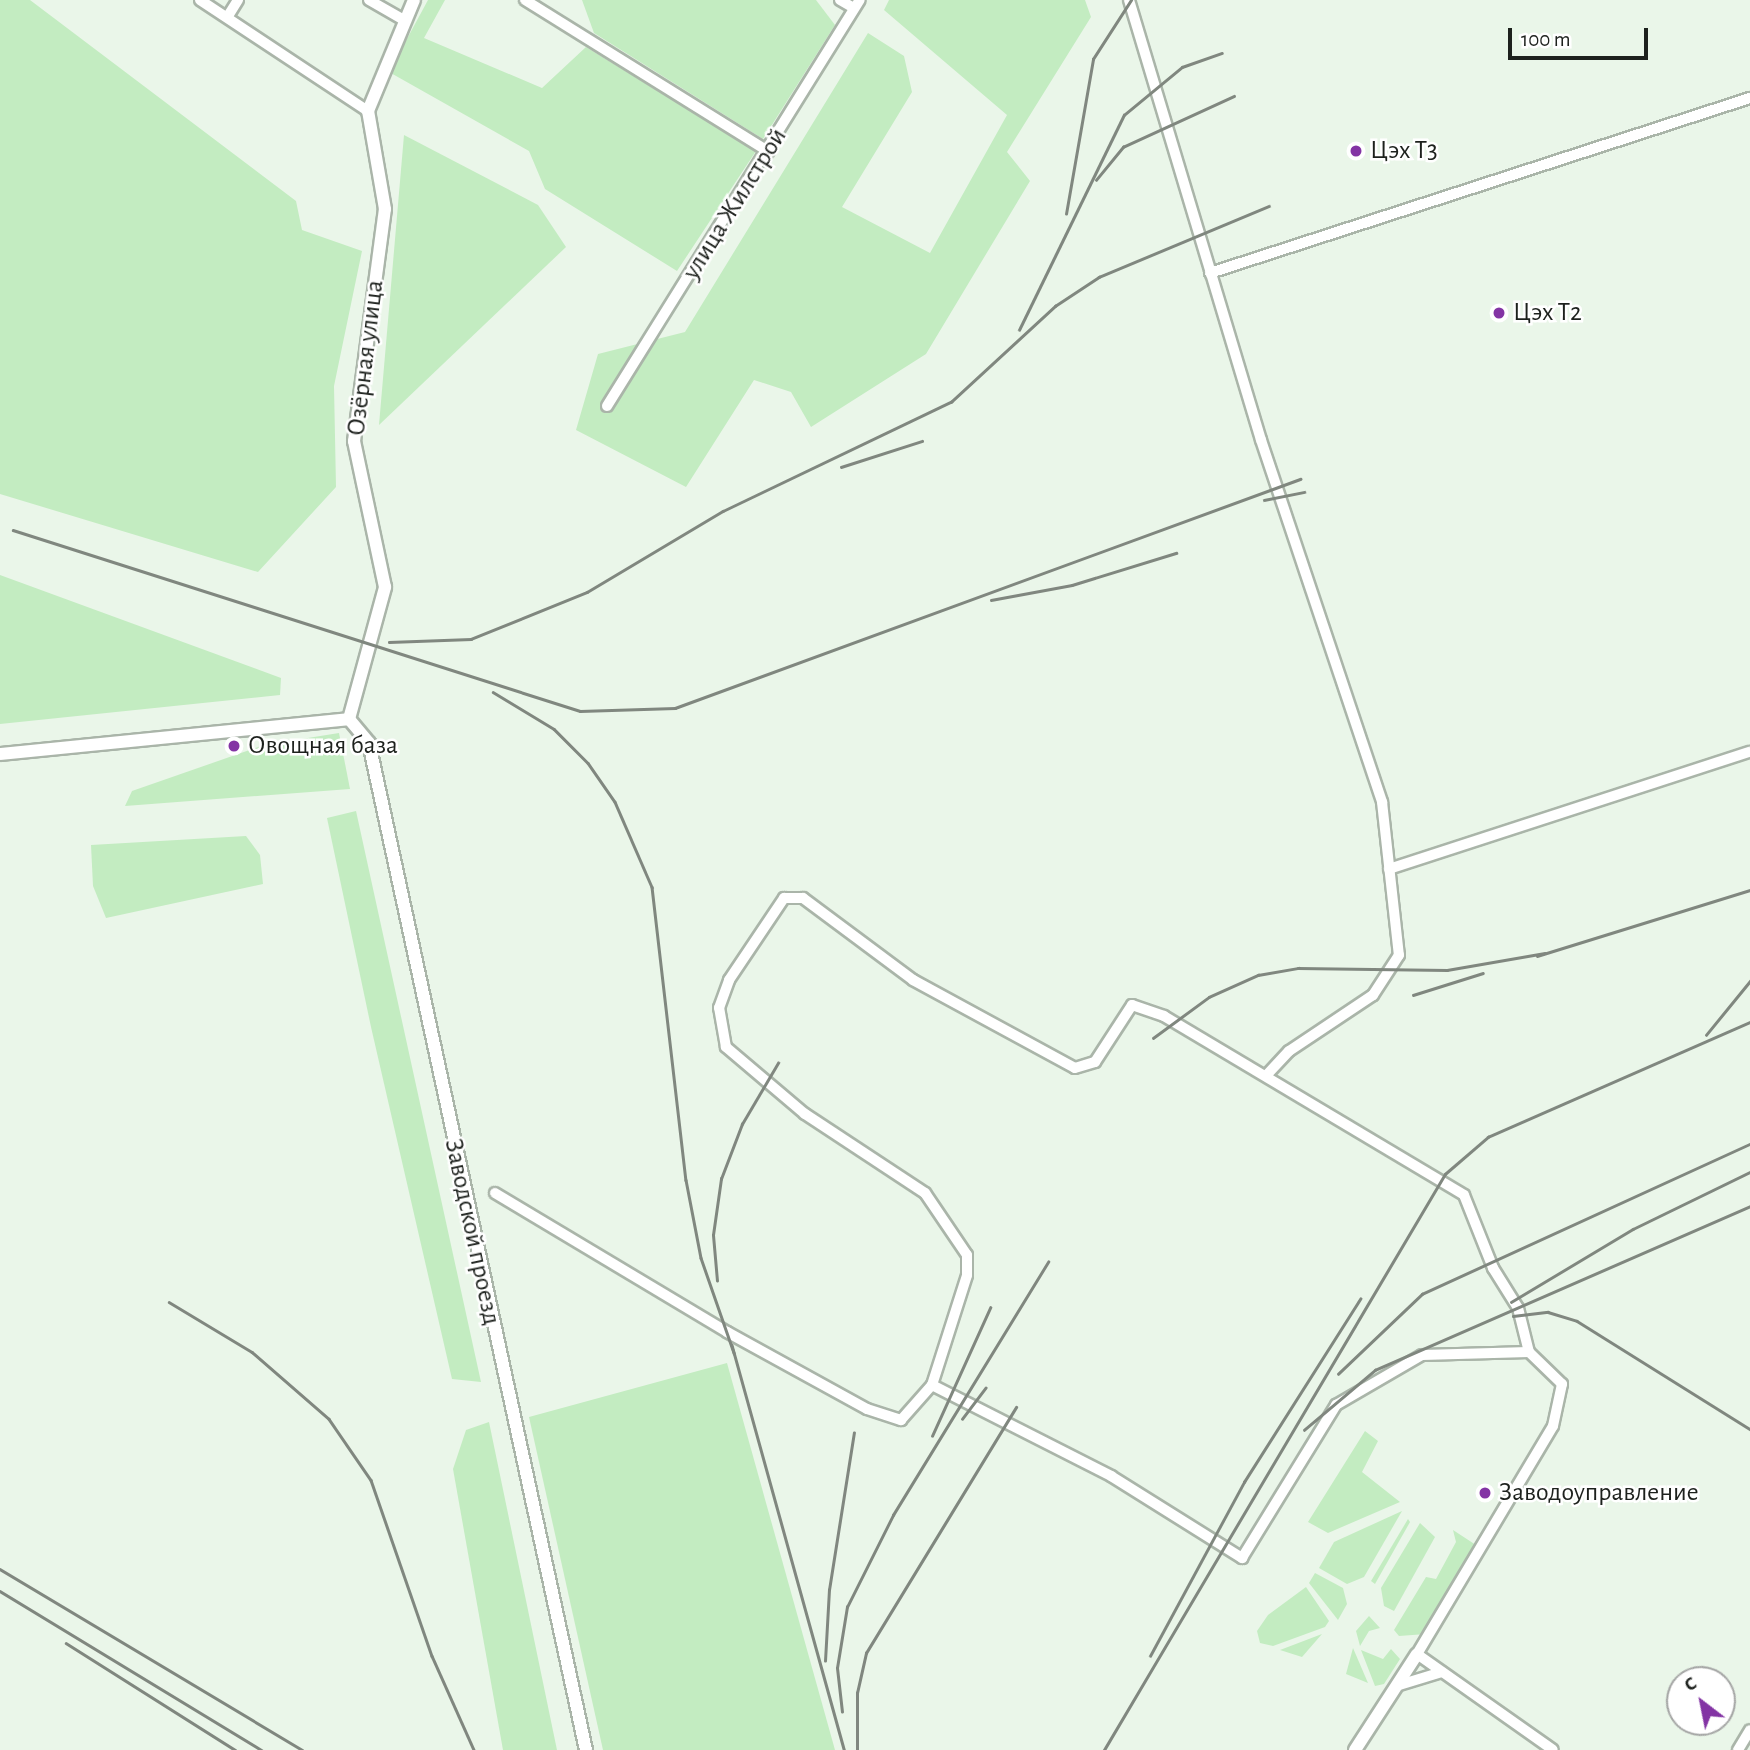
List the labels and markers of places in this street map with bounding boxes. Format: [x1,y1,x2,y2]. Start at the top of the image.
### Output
place label: Цэх Т3 [1370,135,1438,167]
marker: Цэх Т3 [1348,143,1364,159]
place label: Цэх Т2 [1513,297,1582,329]
marker: Цэх Т2 [1491,305,1507,321]
place label: Овощная база [248,730,398,762]
marker: Овощная база [226,738,242,754]
place label: Заводоуправление [1499,1477,1699,1509]
marker: Заводоуправление [1477,1485,1493,1501]

